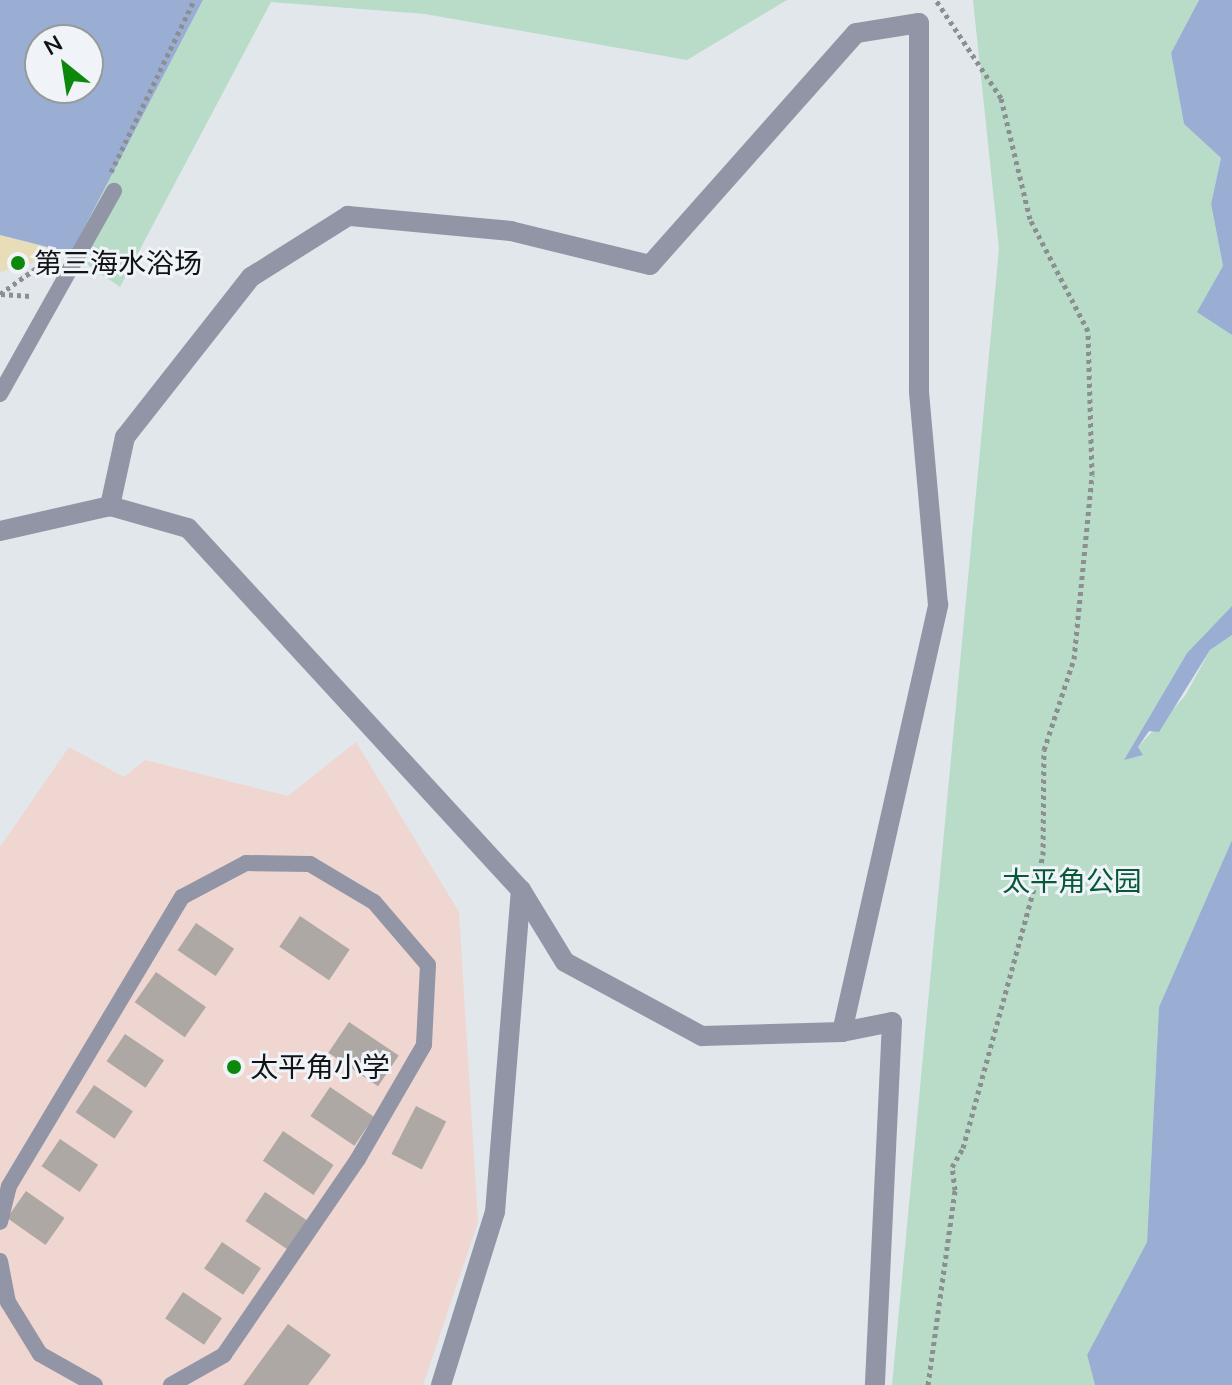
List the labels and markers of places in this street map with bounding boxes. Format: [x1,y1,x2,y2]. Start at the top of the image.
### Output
place label: 第三海水浴场 [34,246,202,280]
marker: 第三海水浴场 [9,254,27,272]
place label: 太平角小学 [250,1050,390,1084]
marker: 太平角小学 [225,1058,243,1076]

